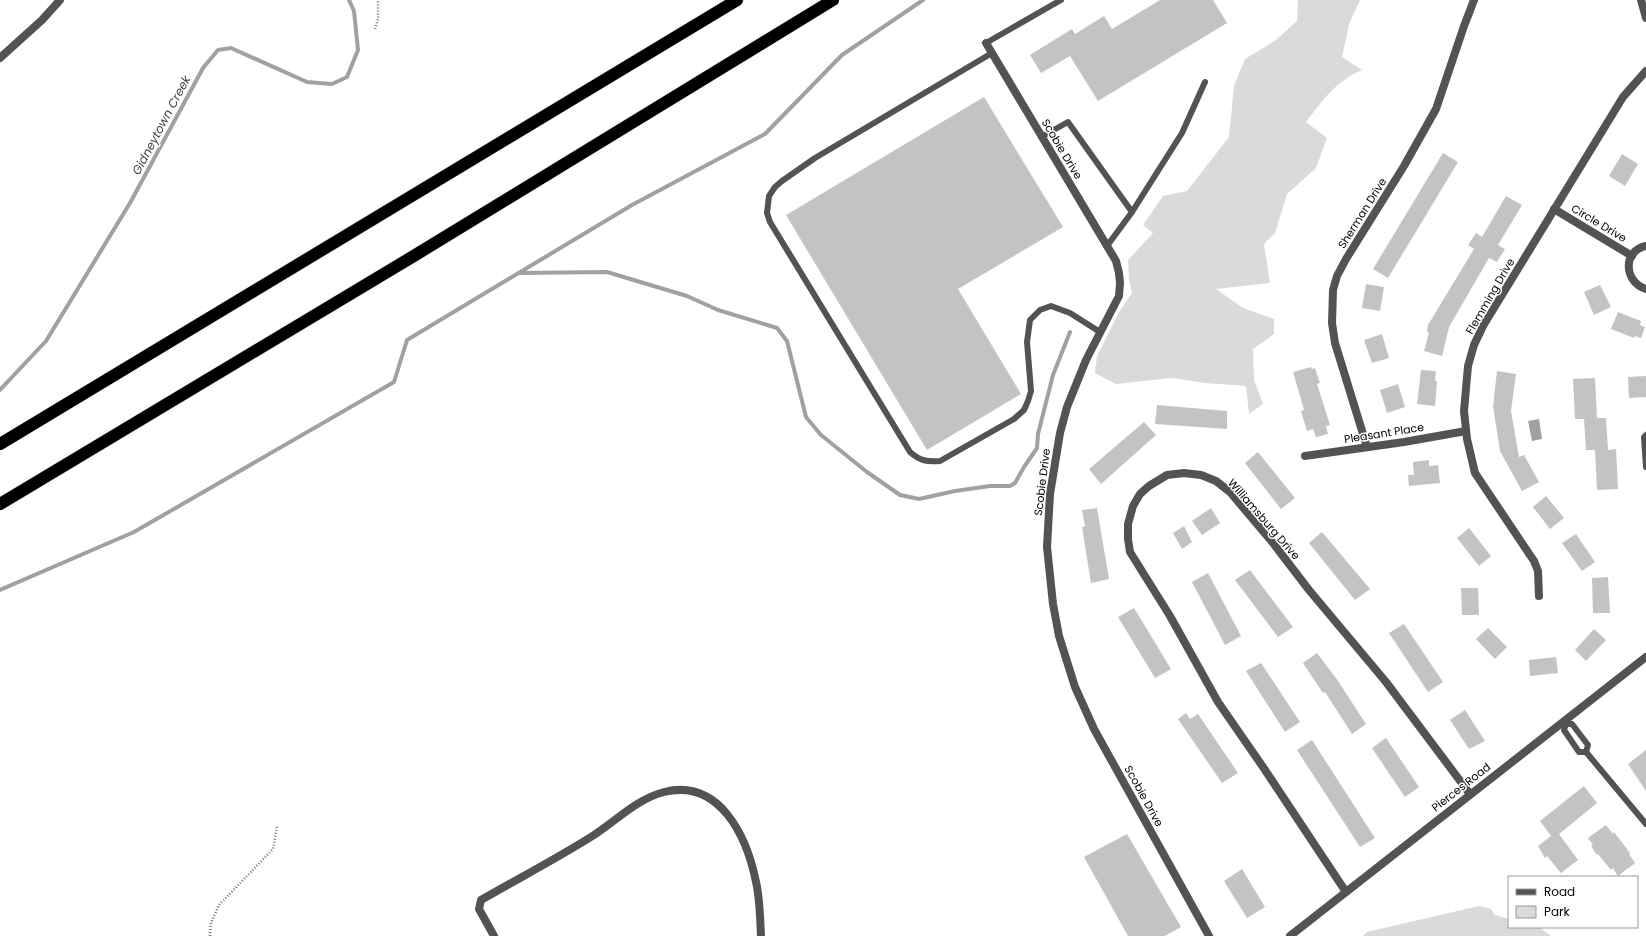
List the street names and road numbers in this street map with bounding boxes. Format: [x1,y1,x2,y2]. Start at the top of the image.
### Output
street label: Scobie Drive [1038,116,1086,182]
street label: Sherman Drive [1334,174,1390,251]
street label: Circle Drive [1568,200,1630,246]
street label: Flemming Drive [1462,255,1518,337]
street label: Pleasant Place [1343,419,1425,447]
street label: Scobie Drive [1030,447,1054,517]
street label: Williamsburg Drive [1224,475,1304,563]
street label: Pierces Road [1428,759,1494,815]
street label: Scobie Drive [1121,763,1167,830]

